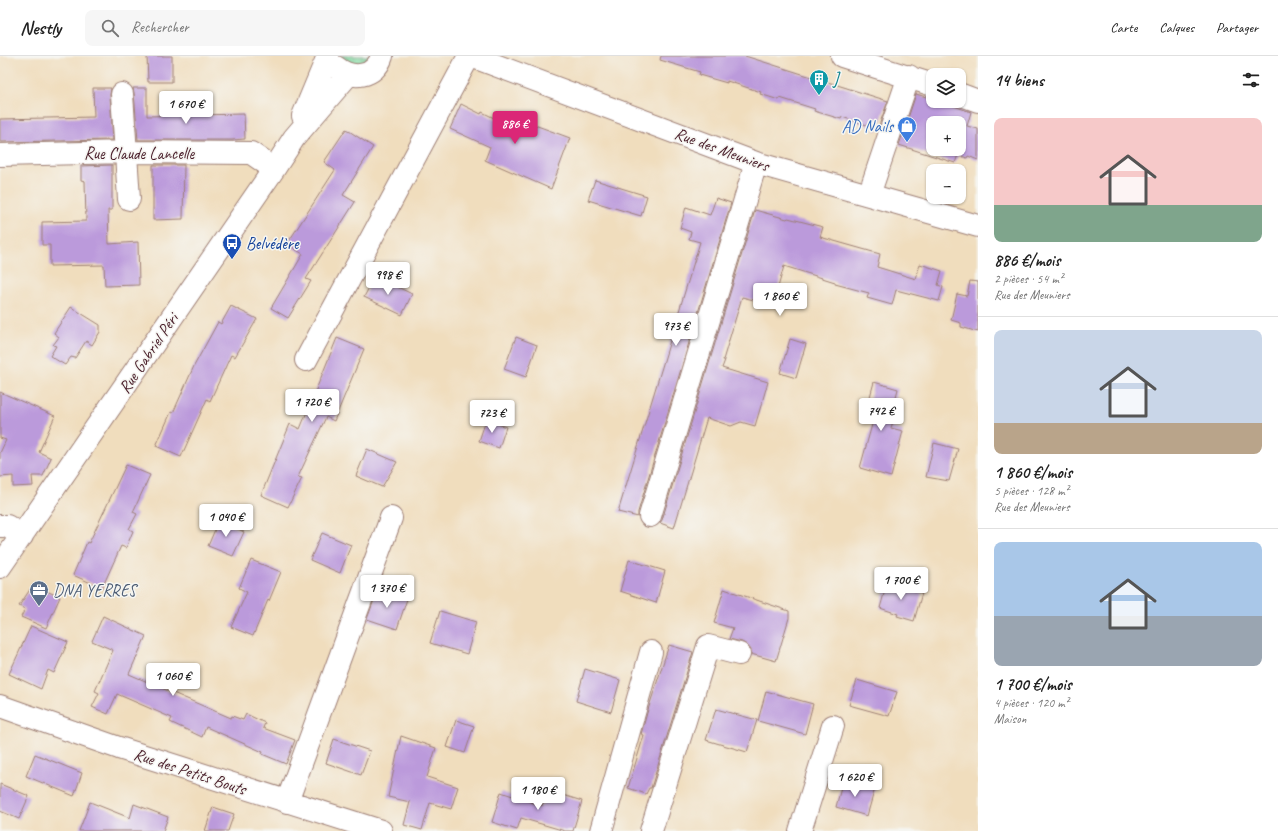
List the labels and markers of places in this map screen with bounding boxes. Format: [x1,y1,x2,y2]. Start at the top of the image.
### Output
building icon: J [808,68,830,96]
place label: J [832,69,841,90]
pin: 1 670 € [149,91,223,125]
pin: 886 € [487,111,543,145]
shop icon: AD Nails [896,115,918,143]
place label: AD Nails [842,116,894,137]
bus stop icon: Belvédère [221,232,243,260]
place label: Belvédère [246,233,300,254]
pin: 998 € [360,262,416,296]
pin: 1 860 € [743,283,817,317]
pin: 973 € [648,313,704,347]
pin: 1 720 € [275,389,349,423]
pin: 742 € [853,398,909,432]
pin: 723 € [464,400,520,434]
pin: 1 040 € [189,504,263,538]
pin: 1 700 € [864,567,938,601]
pin: 1 370 € [350,575,424,609]
office icon: DNA YERRES [28,579,50,607]
place label: DNA YERRES [53,580,139,601]
pin: 1 060 € [136,663,210,697]
pin: 1 620 € [818,764,892,798]
pin: 1 180 € [501,777,575,811]

